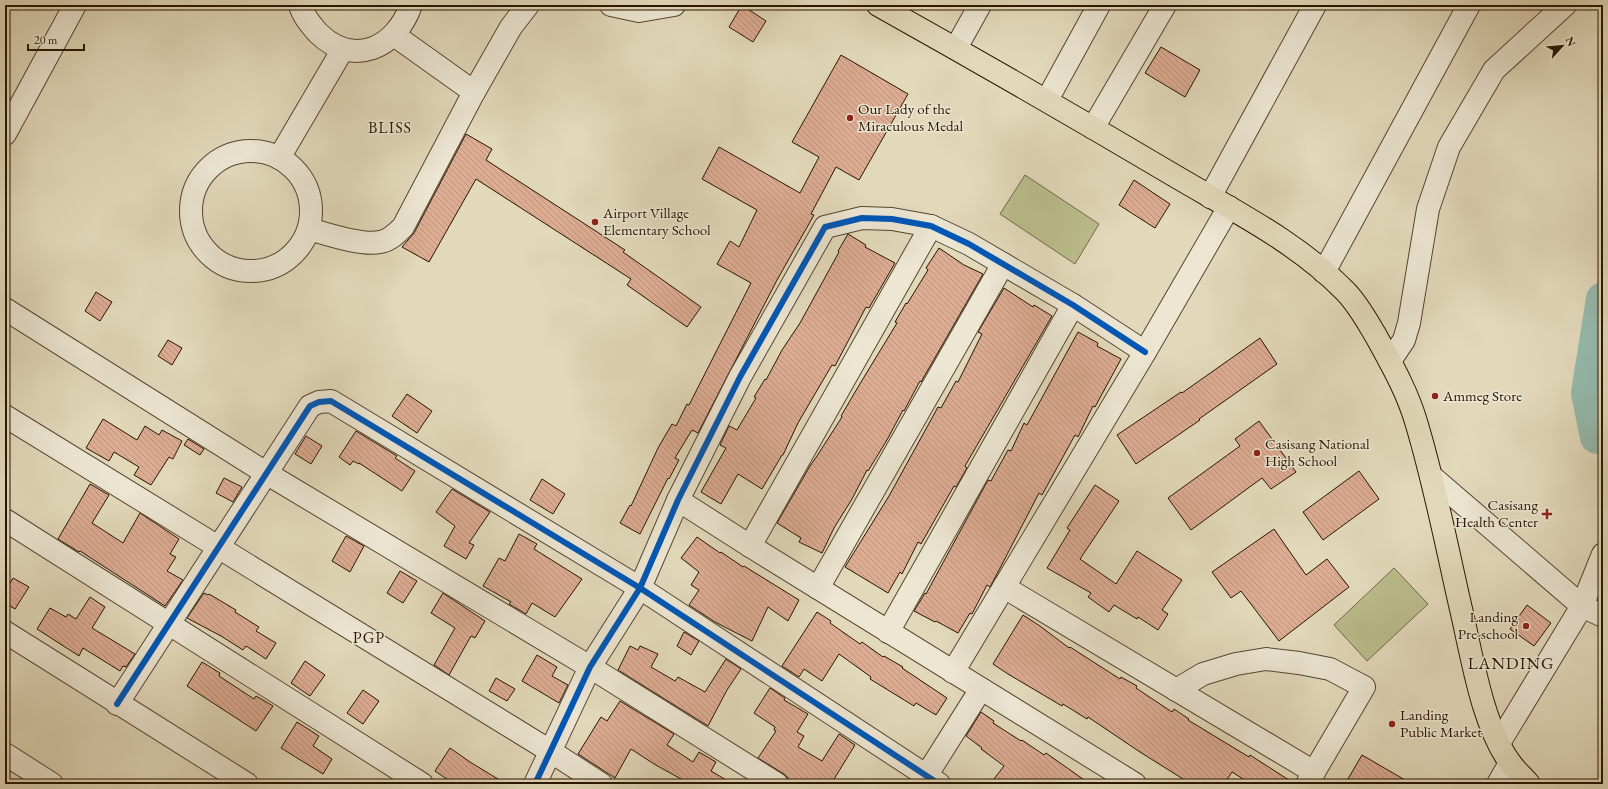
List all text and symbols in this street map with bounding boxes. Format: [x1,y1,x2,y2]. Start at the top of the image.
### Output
scale bar [28,26,84,52]
north arrow [1542,26,1582,66]
text: 20 m [34,32,58,48]
text: N [1563,34,1579,49]
place label: Our Lady of the Miraculous Medal [858,99,963,135]
marker: Our Lady of the Miraculous Medal [845,113,855,123]
district label: BLISS [368,117,412,138]
place label: Airport Village Elementary School [602,203,711,239]
marker: Airport Village Elementary School [590,217,600,227]
place label: Ammeg Store [1442,386,1522,405]
marker: Ammeg Store [1430,391,1440,401]
place label: Casisang National High School [1265,434,1370,470]
marker: Casisang National High School [1252,448,1262,458]
place label: Casisang Health Center [1455,495,1538,531]
marker: Casisang Health Center [1541,508,1553,520]
place label: Landing Pre-school [1458,607,1518,643]
marker: Landing Pre-school [1521,621,1531,631]
district label: PGP [353,627,385,648]
district label: LANDING [1468,652,1554,674]
place label: Landing Public Market [1400,705,1482,741]
marker: Landing Public Market [1387,719,1397,729]

